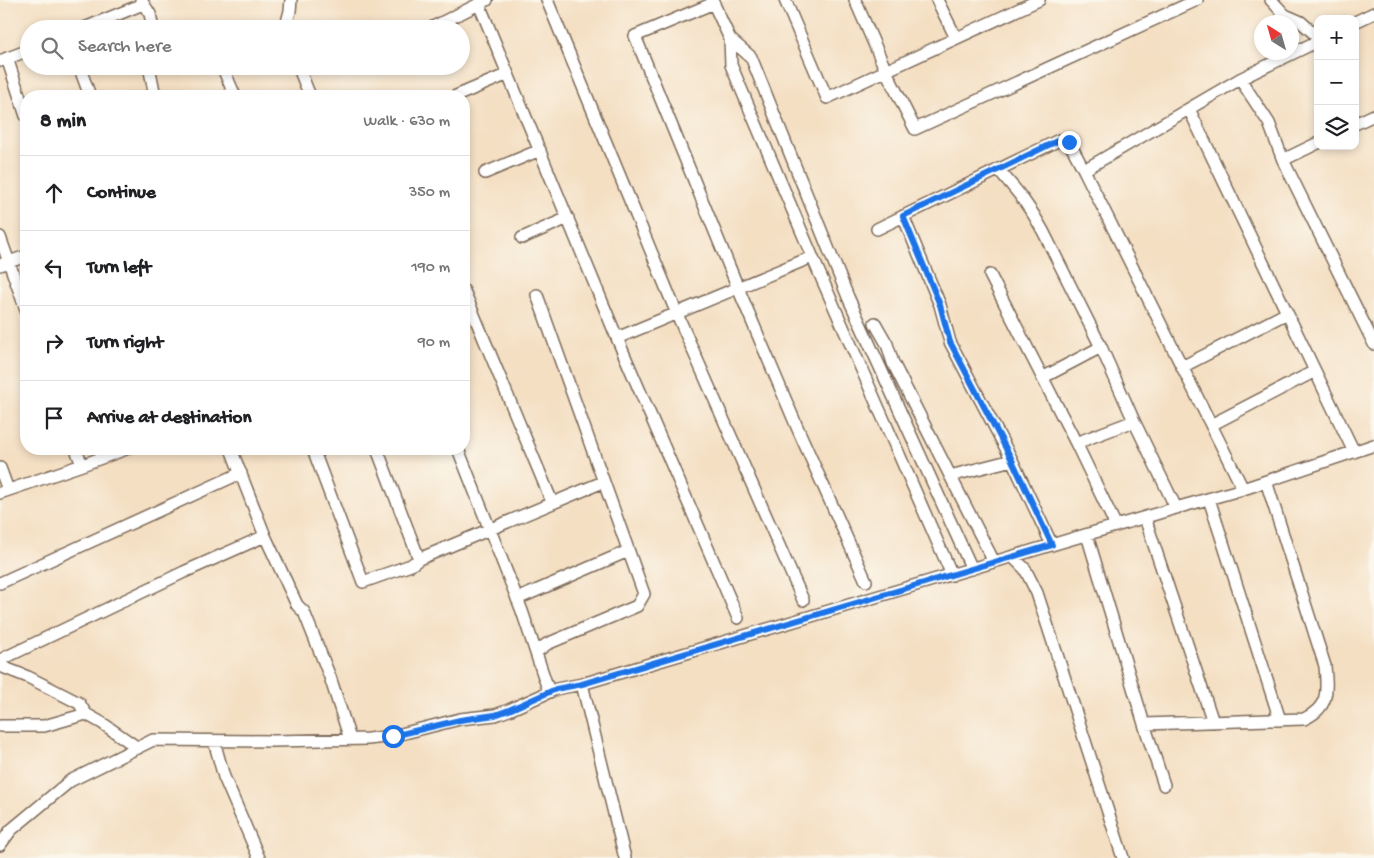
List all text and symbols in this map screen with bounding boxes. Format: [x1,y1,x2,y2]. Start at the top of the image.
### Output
north arrow [1254,15,1299,60]
map controls [1314,15,1359,150]
button: + [1314,15,1359,60]
search box [20,20,470,75]
icon: search [38,34,66,62]
text: Search here [78,36,172,59]
button: − [1314,60,1359,105]
button: layers [1314,105,1359,150]
text: 8 min [40,110,86,135]
text: Walk · 630 m [364,113,450,132]
route end [1058,131,1081,154]
icon: ahead [40,179,68,207]
text: Continue [87,182,156,205]
text: 350 m [409,184,450,203]
icon: left [40,254,68,282]
text: Turn left [87,257,151,280]
text: 190 m [411,259,450,278]
icon: right [40,329,68,357]
text: Turn right [87,332,163,355]
text: 90 m [418,334,450,353]
icon: arrive [40,404,68,432]
text: Arrive at destination [87,407,251,430]
route start [382,725,405,748]

